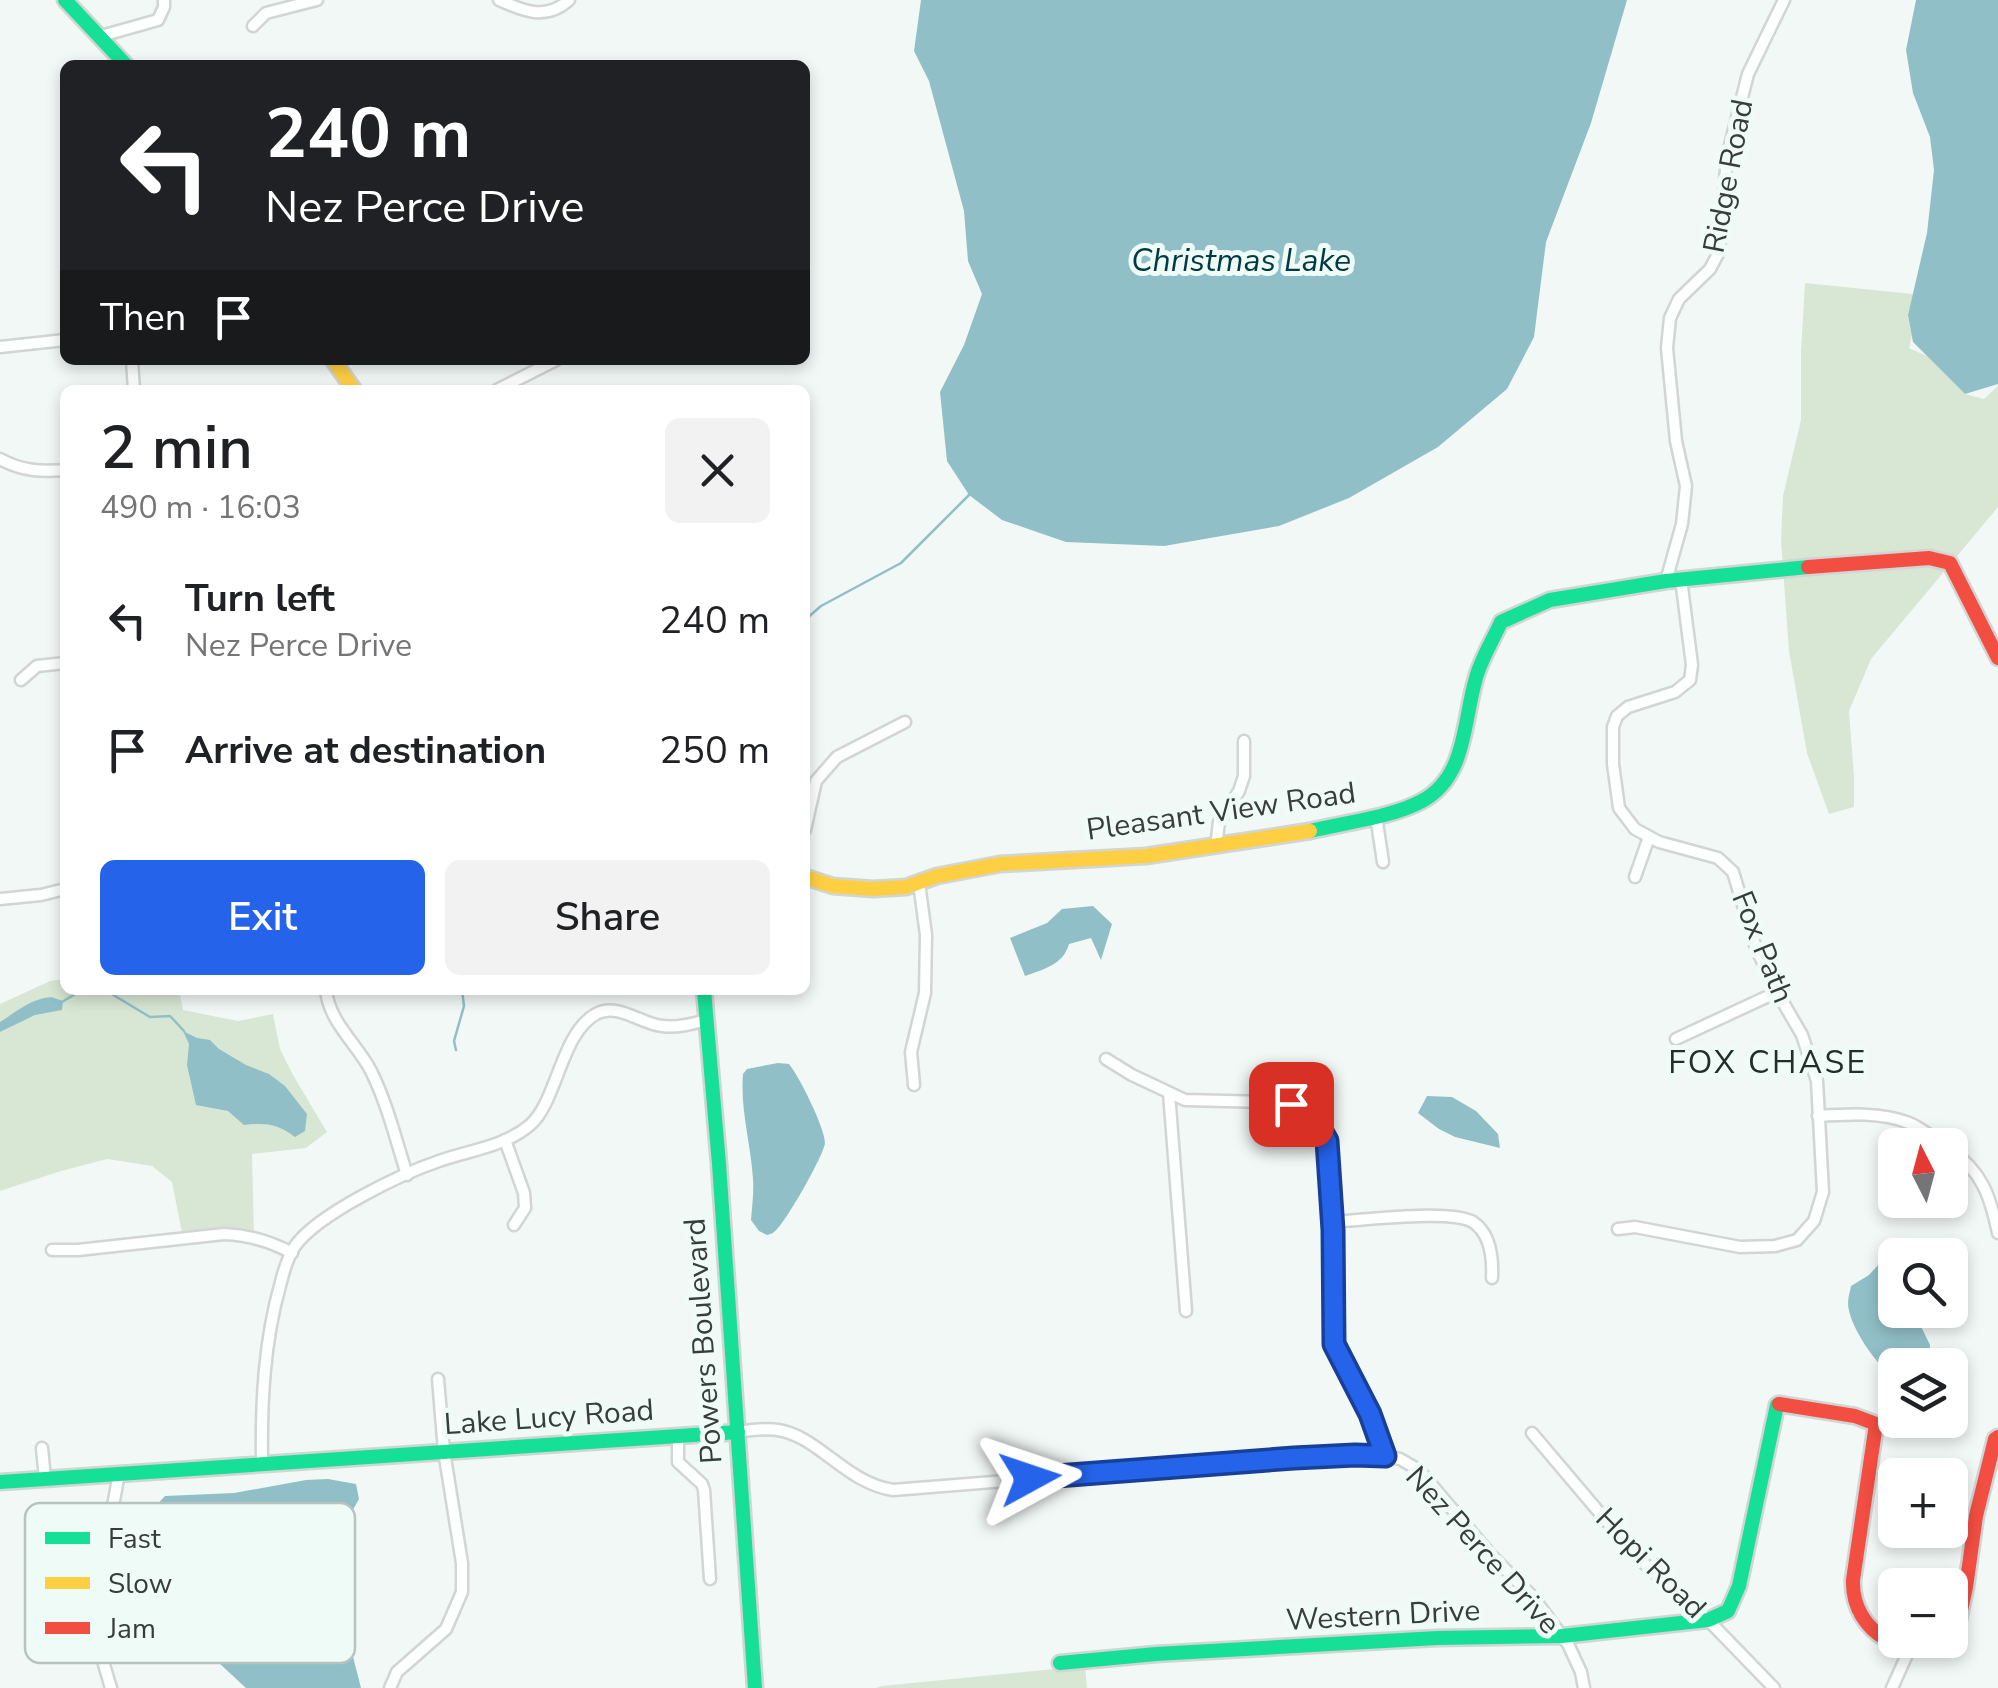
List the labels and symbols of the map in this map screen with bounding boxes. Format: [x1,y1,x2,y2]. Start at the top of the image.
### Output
street label: Ridge Road [1694,96,1763,256]
water label: Christmas Lake [1131,239,1351,282]
street label: Pleasant View Road [1084,772,1358,851]
street label: Fox Path [1722,885,1804,1009]
district label: FOX CHASE [1668,1041,1868,1084]
pin [1249,1062,1334,1147]
north arrow [1878,1128,1968,1218]
street label: Powers Boulevard [674,1217,733,1465]
street label: Lake Lucy Road [443,1390,655,1445]
position arrow [978,1426,1082,1530]
street label: Nez Perce Drive [1396,1457,1569,1643]
street label: Hopi Road [1586,1499,1715,1628]
legend [25,1503,355,1663]
text: Fast [108,1520,161,1558]
text: Slow [108,1565,172,1603]
street label: Western Drive [1285,1590,1481,1641]
text: Jam [107,1610,156,1648]

